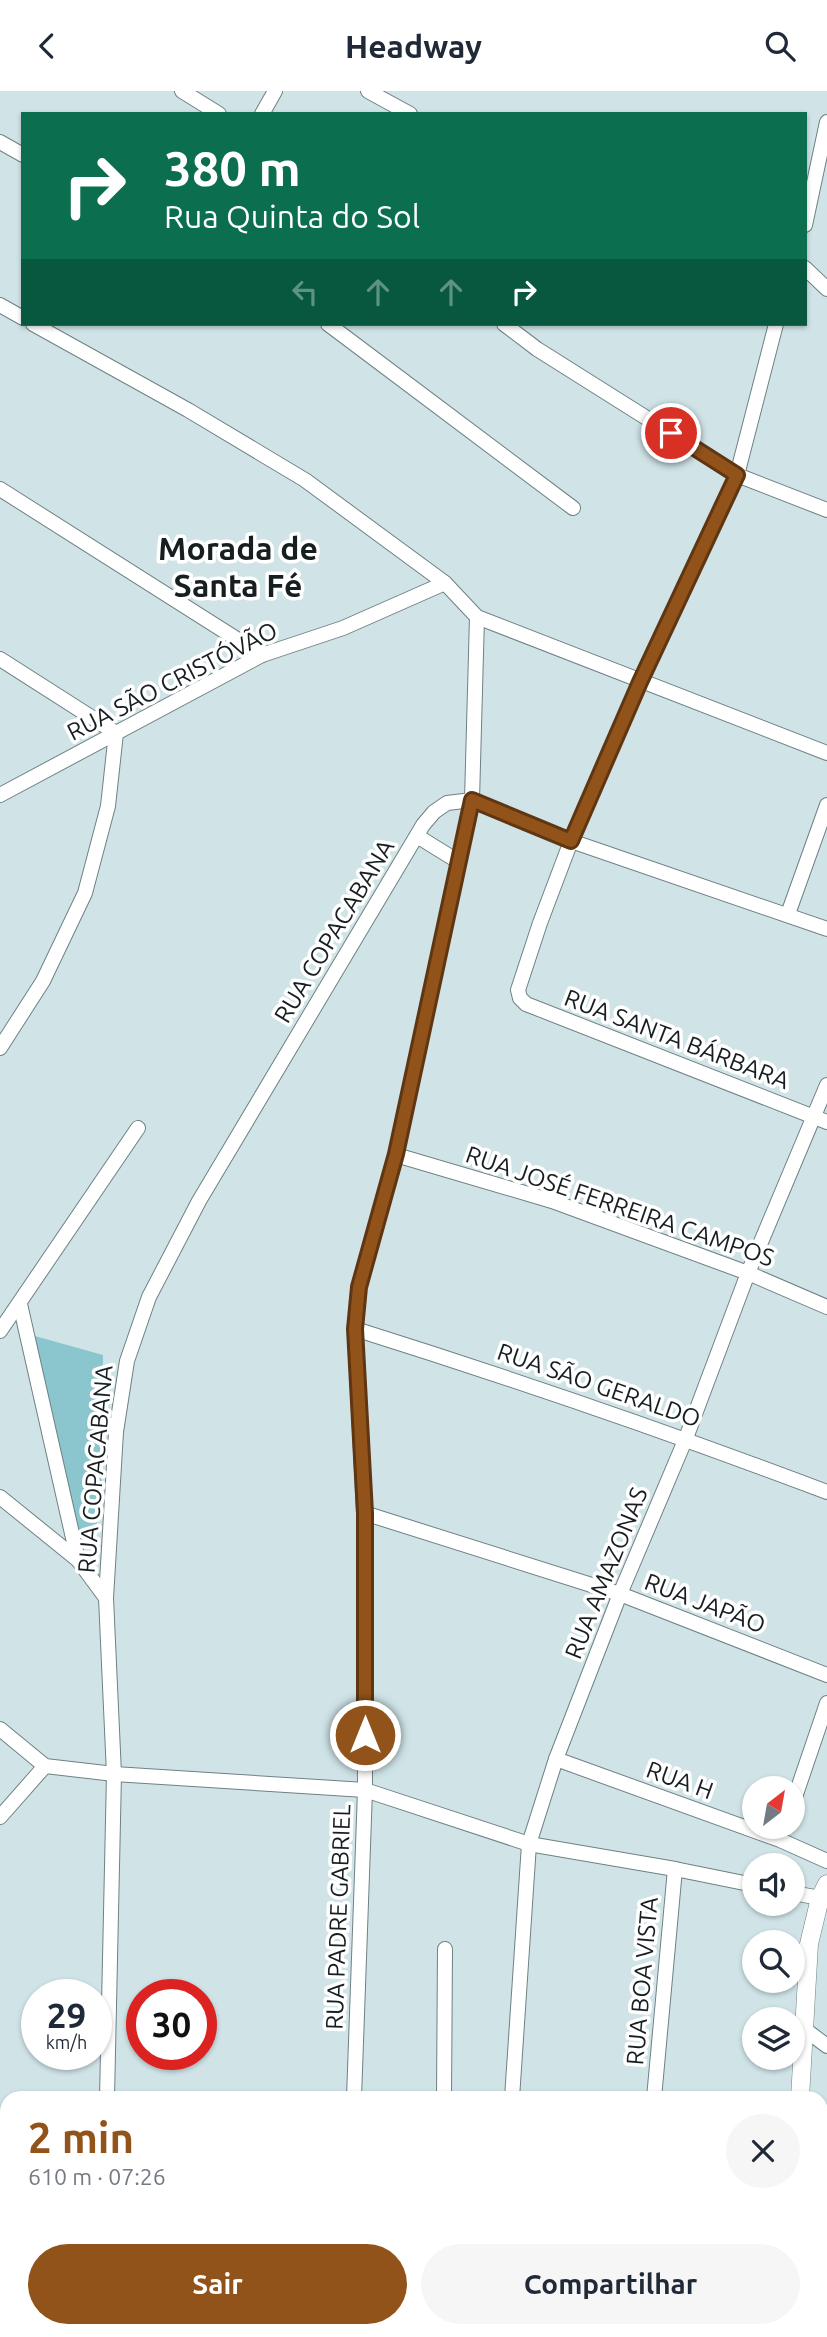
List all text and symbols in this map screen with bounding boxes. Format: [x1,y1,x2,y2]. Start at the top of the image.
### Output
icon: back [28,27,66,65]
icon: search [761,27,799,65]
text: Headway [345,28,482,64]
icon: right [49,140,140,231]
text: 380 m [164,140,301,195]
text: Rua Quinta do Sol [164,198,420,234]
icon: left [286,273,324,311]
icon: ahead [359,273,397,311]
icon: ahead [432,273,470,311]
icon: right [505,273,543,311]
pin [641,403,701,463]
icon: arrive [652,414,690,452]
district label: Morada de Santa Fé [158,530,318,603]
street label: RUA SÃO CRISTÓVÃO [62,615,282,746]
street label: RUA COPACABANA [269,834,399,1027]
street label: RUA SANTA BÁRBARA [561,983,794,1095]
street label: RUA JOSÉ FERREIRA CAMPOS [462,1140,778,1272]
street label: RUA SÃO GERALDO [494,1338,704,1432]
street label: RUA COPACABANA [72,1364,118,1574]
street label: RUA AMAZONAS [559,1483,653,1663]
street label: RUA JAPÃO [641,1568,769,1638]
position arrow [328,1698,402,1772]
street label: RUA H [643,1755,717,1805]
north arrow [742,1776,805,1839]
map controls [742,1776,805,2070]
street label: RUA PADRE GABRIEL [321,1804,355,2030]
button: sound [742,1853,805,1916]
street label: RUA BOA VISTA [621,1895,663,2066]
button: search [742,1930,805,1993]
speed limit sign: 30 [126,1979,217,2070]
text: 29 [47,1995,86,2035]
button: layers [742,2007,805,2070]
text: km/h [46,2032,87,2052]
text: 2 min [28,2114,134,2161]
button: close [726,2114,800,2188]
text: 610 m · 07:26 [28,2164,166,2189]
button: Sair [28,2244,407,2324]
button: Compartilhar [421,2244,800,2324]

